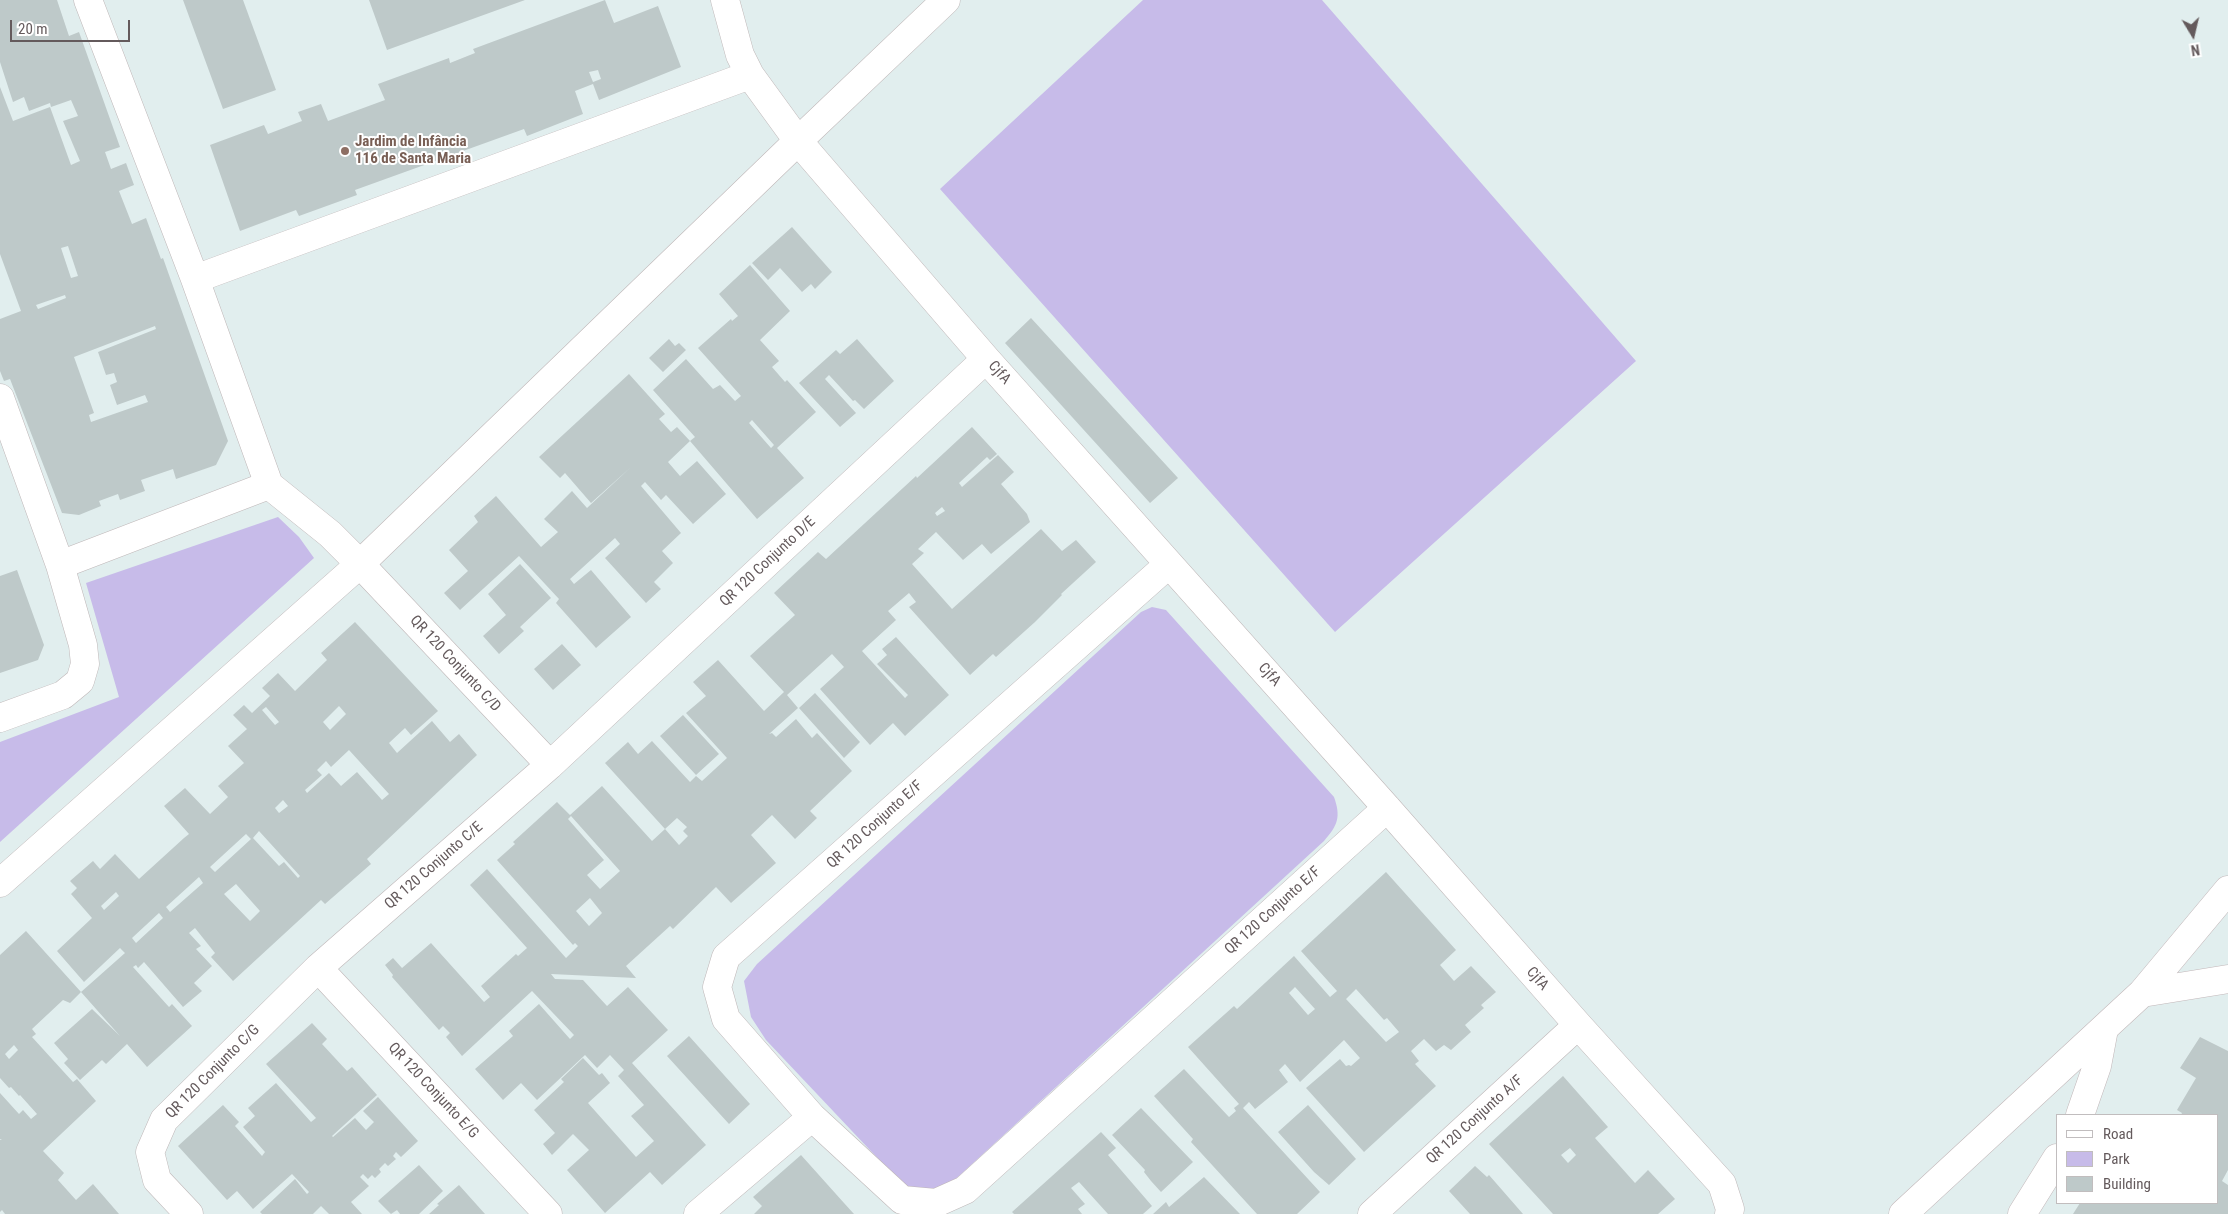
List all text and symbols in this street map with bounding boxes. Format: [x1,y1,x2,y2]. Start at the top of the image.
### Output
scale bar [12,10,132,42]
north arrow [2168,10,2218,60]
text: 20 m [18,20,48,38]
text: N [2190,41,2201,58]
place label: Jardim de Infância 116 de Santa Maria [355,133,471,168]
marker: Jardim de Infância 116 de Santa Maria [339,145,351,157]
street label: CjfA [984,358,1014,388]
street label: QR 120 Conjunto D/E [716,513,820,611]
street label: QR 120 Conjunto C/D [406,612,504,716]
street label: CjfA [1254,660,1284,690]
street label: QR 120 Conjunto E/F [823,777,927,873]
street label: QR 120 Conjunto C/E [381,819,487,913]
street label: QR 120 Conjunto E/F [1221,863,1325,959]
street label: CjfA [1522,964,1552,994]
street label: QR 120 Conjunto C/G [162,1021,264,1123]
street label: QR 120 Conjunto E/G [384,1039,482,1143]
street label: QR 120 Conjunto A/F [1423,1072,1527,1168]
legend [2056,1114,2218,1204]
text: Road [2103,1125,2133,1143]
text: Park [2103,1150,2130,1168]
text: Building [2103,1175,2151,1193]

